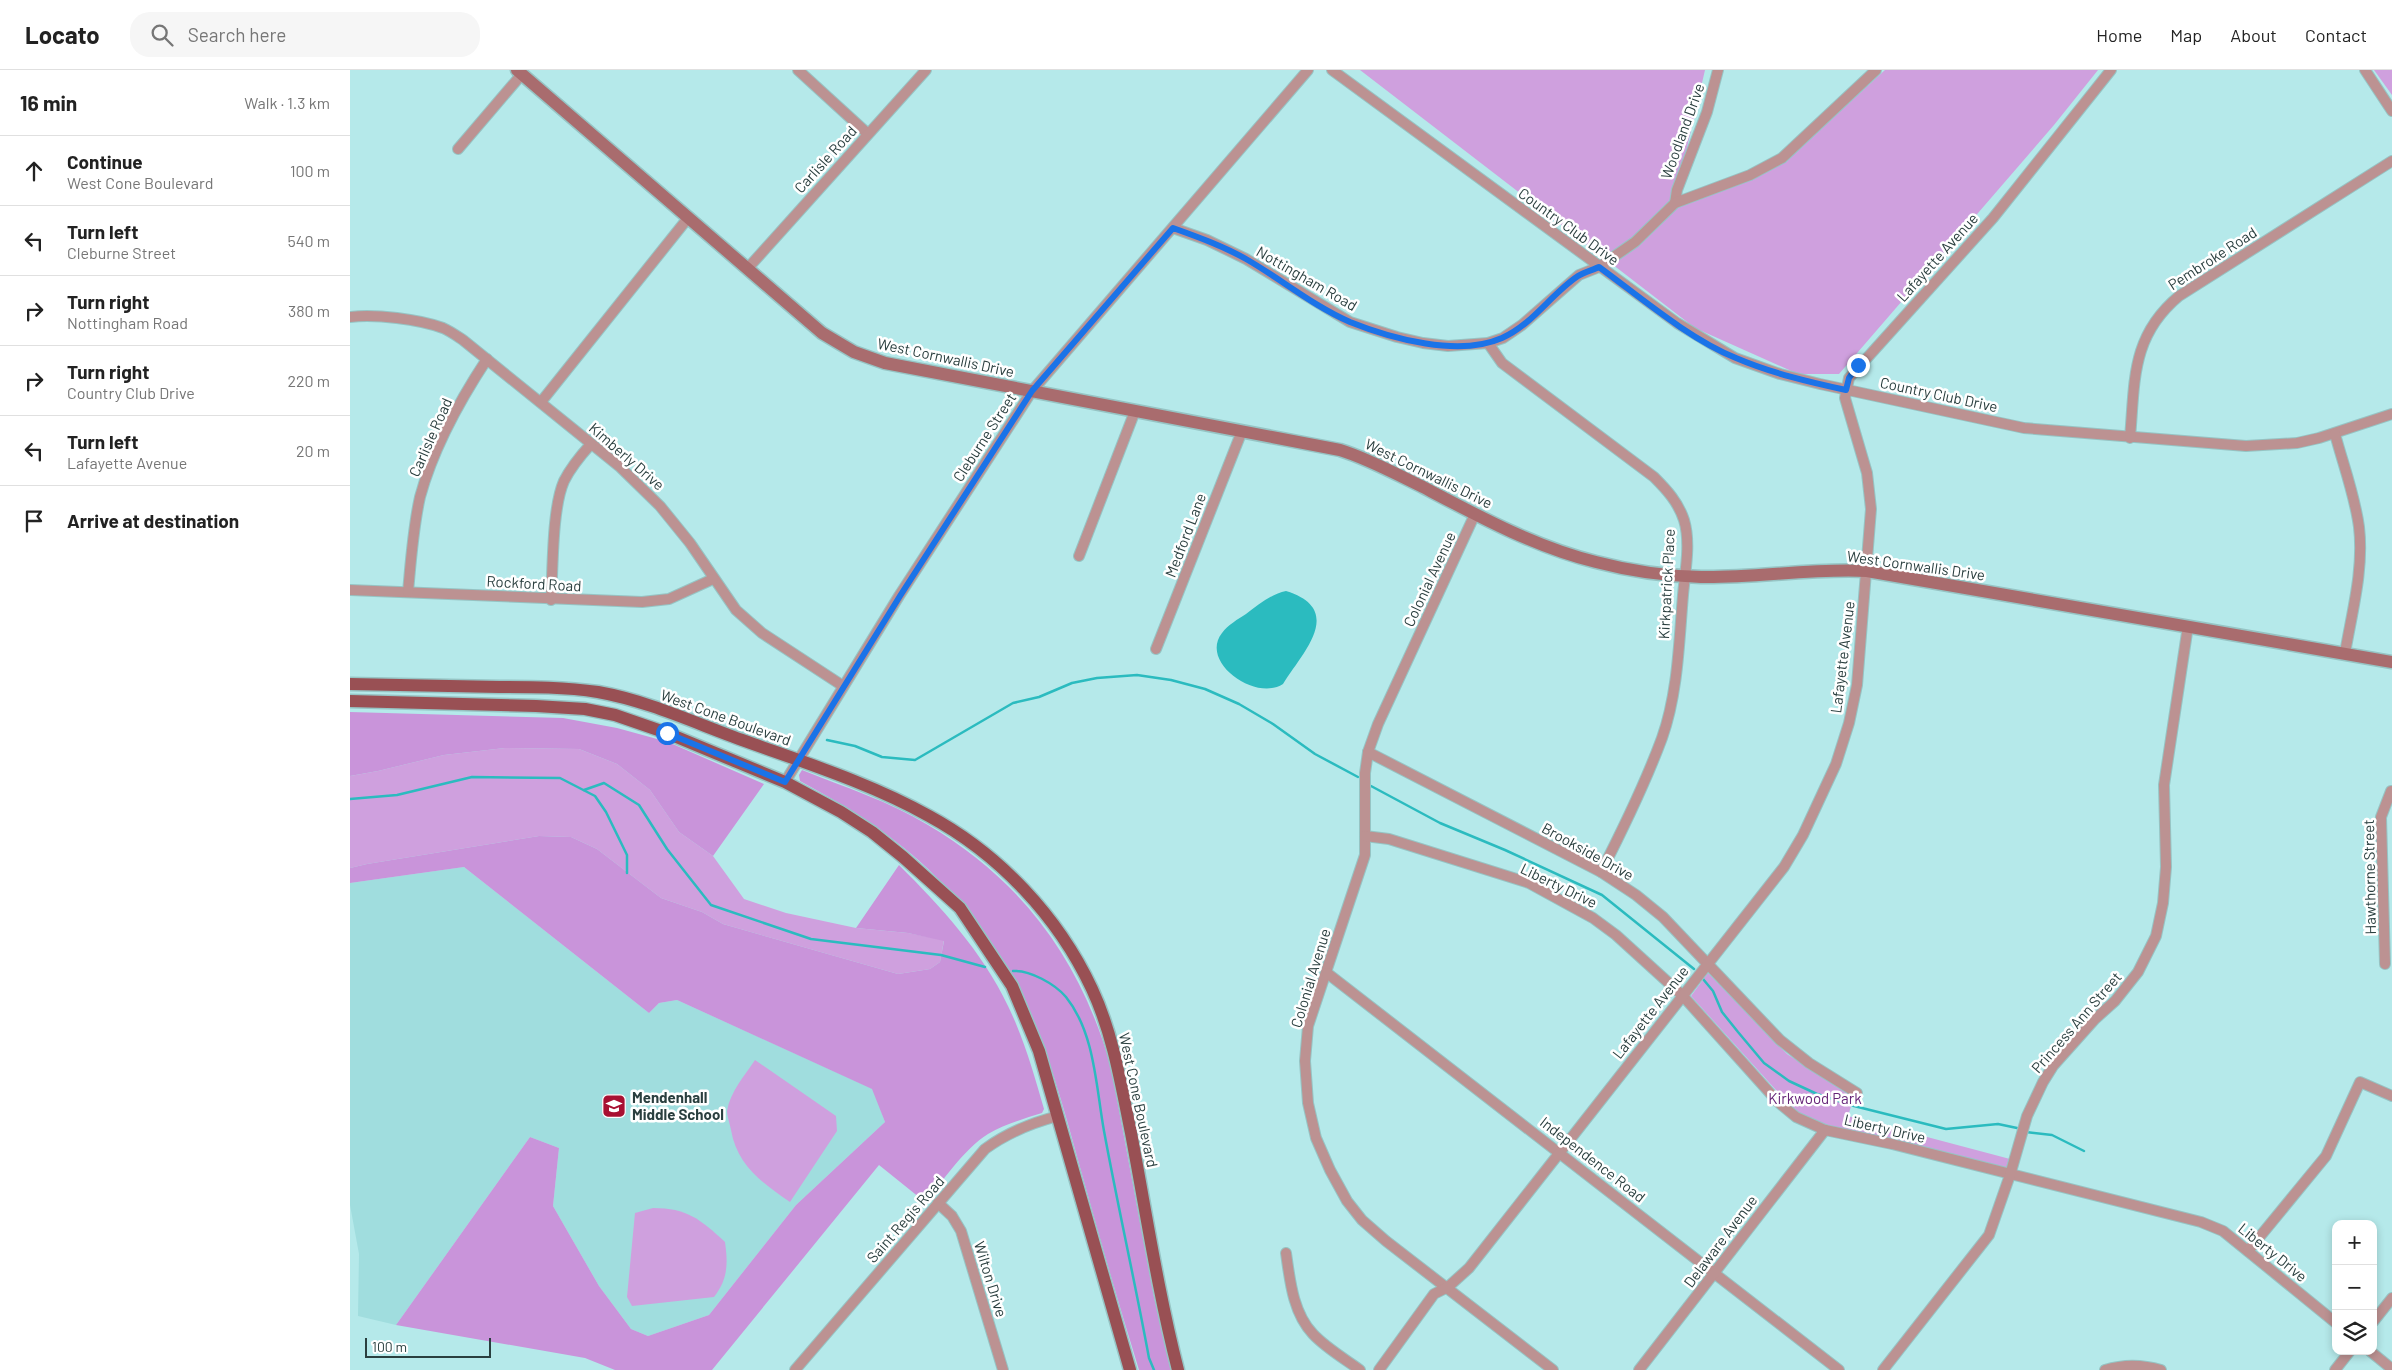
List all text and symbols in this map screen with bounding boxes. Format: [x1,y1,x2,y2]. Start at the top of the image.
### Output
search box [130,12,480,57]
text: Locato [25,20,100,49]
icon: search [148,21,176,49]
text: Search here [188,23,286,46]
text: Home [2096,24,2142,46]
text: Map [2170,24,2202,46]
text: About [2230,24,2277,46]
text: Contact [2305,24,2367,46]
street label: Woodland Drive [1656,81,1708,181]
text: 16 min [20,90,77,115]
text: Walk · 1.3 km [244,93,330,112]
street label: Carlisle Road [790,122,860,196]
text: Continue [67,150,143,173]
icon: ahead [20,157,48,185]
text: 100 m [290,161,330,180]
text: West Cone Boulevard [67,173,213,192]
street label: Country Club Drive [1515,183,1623,269]
street label: Lafayette Avenue [1893,209,1981,305]
text: Turn left [67,220,138,243]
street label: Pembroke Road [2164,223,2260,293]
icon: left [20,227,48,255]
text: 540 m [287,231,330,250]
street label: Nottingham Road [1253,242,1361,314]
text: Cleburne Street [67,243,176,262]
text: Turn right [67,290,149,313]
icon: right [20,297,48,325]
text: 380 m [288,301,330,320]
text: Nottingham Road [67,313,188,332]
street label: West Cornwallis Drive [876,334,1016,380]
route end [1847,354,1870,377]
text: Turn right [67,360,149,383]
icon: right [20,367,48,395]
text: 220 m [287,371,330,390]
street label: Country Club Drive [1879,373,1999,415]
text: Country Club Drive [67,383,195,402]
street label: Cleburne Street [949,389,1019,485]
street label: Carlisle Road [405,395,455,479]
street label: Kimberly Drive [586,418,668,494]
text: Turn left [67,430,138,453]
street label: West Cornwallis Drive [1362,434,1496,512]
icon: left [20,437,48,465]
text: 20 m [296,441,330,460]
text: Lafayette Avenue [67,453,187,472]
street label: Medford Lane [1161,490,1209,580]
icon: arrive [20,507,48,535]
text: Arrive at destination [67,509,239,532]
street label: Kirkpatrick Place [1654,528,1678,640]
street label: Colonial Avenue [1399,529,1459,629]
street label: West Cornwallis Drive [1846,546,1986,584]
street label: Rockford Road [486,572,582,594]
street label: Lafayette Avenue [1826,600,1858,714]
street label: West Cone Boulevard [658,685,794,749]
route start [656,722,679,745]
street label: Brookside Drive [1539,818,1637,884]
street label: Hawthorne Street [2359,819,2379,935]
street label: Liberty Drive [1518,859,1600,911]
street label: Colonial Avenue [1286,926,1334,1030]
street label: Lafayette Avenue [1608,962,1692,1062]
street label: Princess Ann Street [2027,968,2125,1076]
street label: West Cone Boulevard [1116,1031,1162,1169]
place label: Mendenhall Middle School [632,1088,724,1123]
park label: Kirkwood Park [1768,1089,1862,1107]
school or university icon: Mendenhall Middle School [601,1093,627,1119]
street label: Liberty Drive [1843,1110,1927,1146]
street label: Independence Road [1537,1112,1649,1206]
street label: Saint Regis Road [862,1172,948,1266]
street label: Delaware Avenue [1680,1191,1760,1291]
street label: Liberty Drive [2235,1219,2311,1285]
map controls [2332,1220,2377,1355]
button: + [2332,1220,2377,1265]
street label: Wilton Drive [971,1239,1011,1319]
button: − [2332,1265,2377,1310]
button: layers [2332,1310,2377,1355]
scale bar [365,1335,491,1358]
text: 100 m [372,1338,407,1355]

